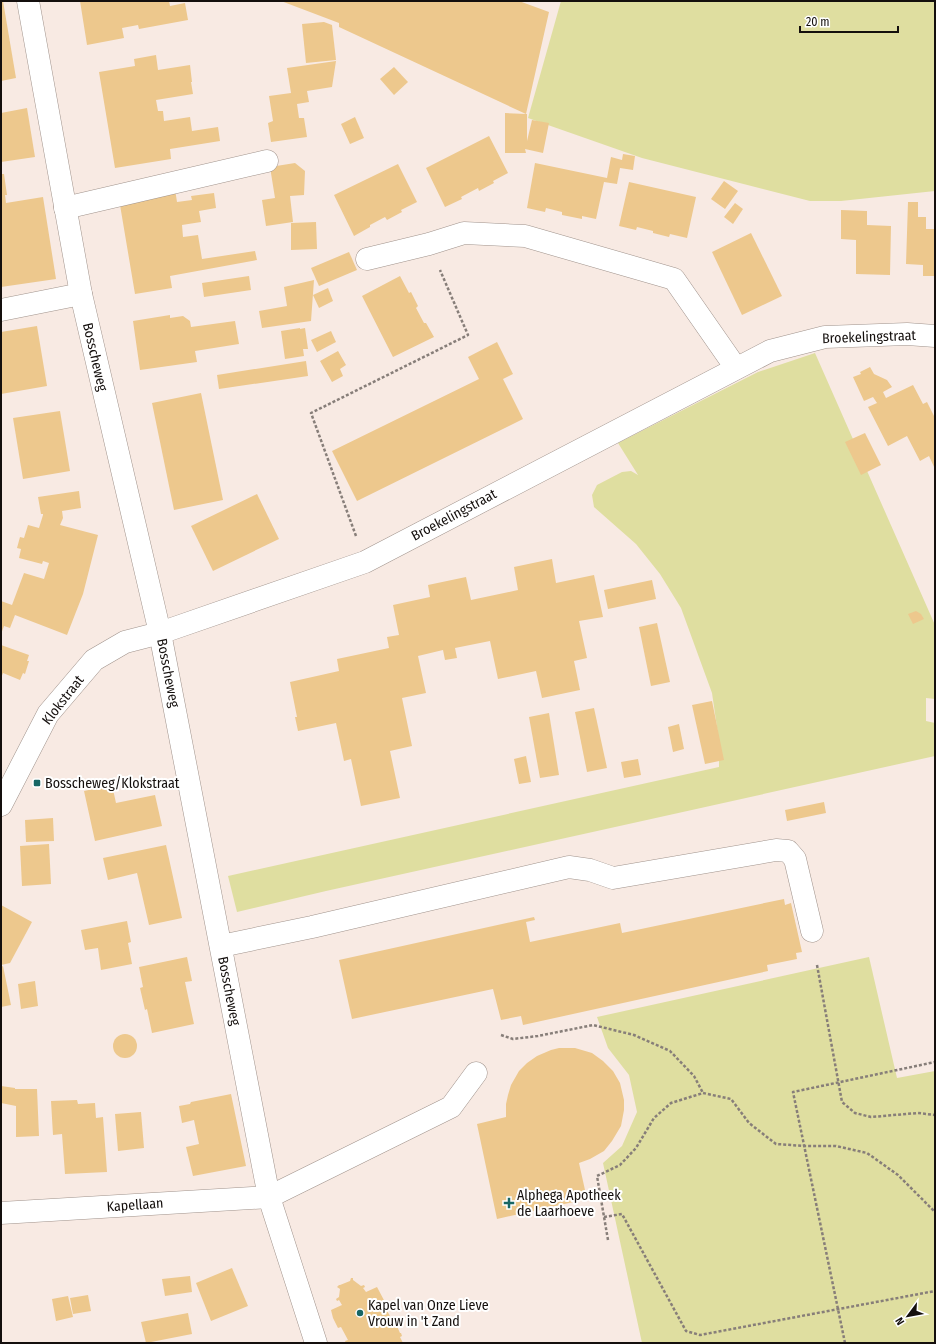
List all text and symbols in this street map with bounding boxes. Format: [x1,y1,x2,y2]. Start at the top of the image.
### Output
scale bar [800,8,898,34]
text: 20 m [806,15,830,29]
street label: Bosscheweg [79,321,111,393]
street label: Broekelingstraat [822,327,917,347]
street label: Broekelingstraat [408,485,500,545]
street label: Bosscheweg [153,637,183,709]
street label: Klokstraat [38,672,88,728]
place label: Bosscheweg/Klokstraat [45,775,180,792]
marker: Bosscheweg/Klokstraat [32,778,42,788]
street label: Bosscheweg [214,955,244,1027]
place label: Alphega Apotheek de Laarhoeve [517,1187,621,1220]
street label: Kapellaan [106,1195,164,1215]
marker: Alphega Apotheek de Laarhoeve [504,1198,514,1208]
north arrow [888,1296,928,1336]
place label: Kapel van Onze Lieve Vrouw in 't Zand [368,1297,489,1330]
marker: Kapel van Onze Lieve Vrouw in 't Zand [355,1308,365,1318]
text: N [893,1315,907,1327]

